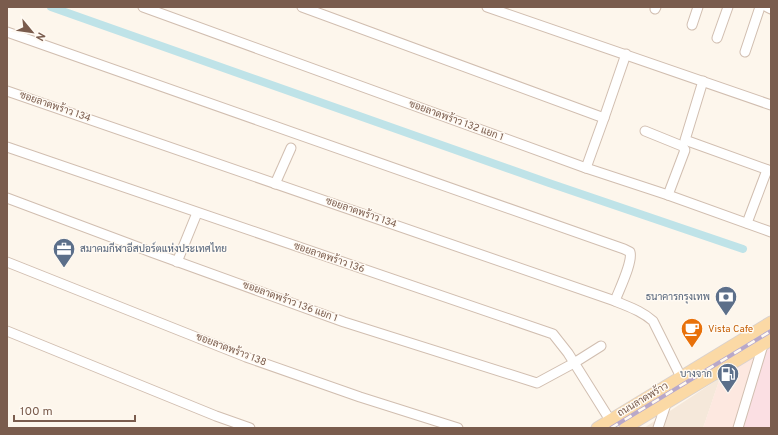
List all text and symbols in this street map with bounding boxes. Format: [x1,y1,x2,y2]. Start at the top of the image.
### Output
north arrow [12,12,52,52]
text: N [32,30,48,43]
street label: ซอยลาดพร้าว 134 [18,88,93,125]
street label: ซอยลาดพร้าว 132 แยก 1 [407,97,506,144]
street label: ซอยลาดพร้าว 134 [324,194,399,231]
office icon: สมาคมกีฬาอีสปอร์ตแห่งประเทศไทย [51,236,77,269]
street label: ซอยลาดพร้าว 136 [292,239,367,276]
place label: สมาคมกีฬาอีสปอร์ตแห่งประเทศไทย [80,241,227,256]
street label: ซอยลาดพร้าว 136 แยก 1 [241,278,340,325]
bank icon: ธนาคารกรุงเทพ [713,284,739,317]
place label: ธนาคารกรุงเทพ [646,291,710,304]
cafe icon: Vista Cafe [679,316,705,349]
place label: Vista Cafe [708,323,753,336]
street label: ซอยลาดพร้าว 138 [194,330,268,369]
fuel station icon: บางจาก [715,361,741,394]
place label: บางจาก [680,368,712,381]
street label: ถนนลาดพร้าว [615,379,671,420]
scale bar [14,397,135,423]
text: 100 m [20,404,53,420]

